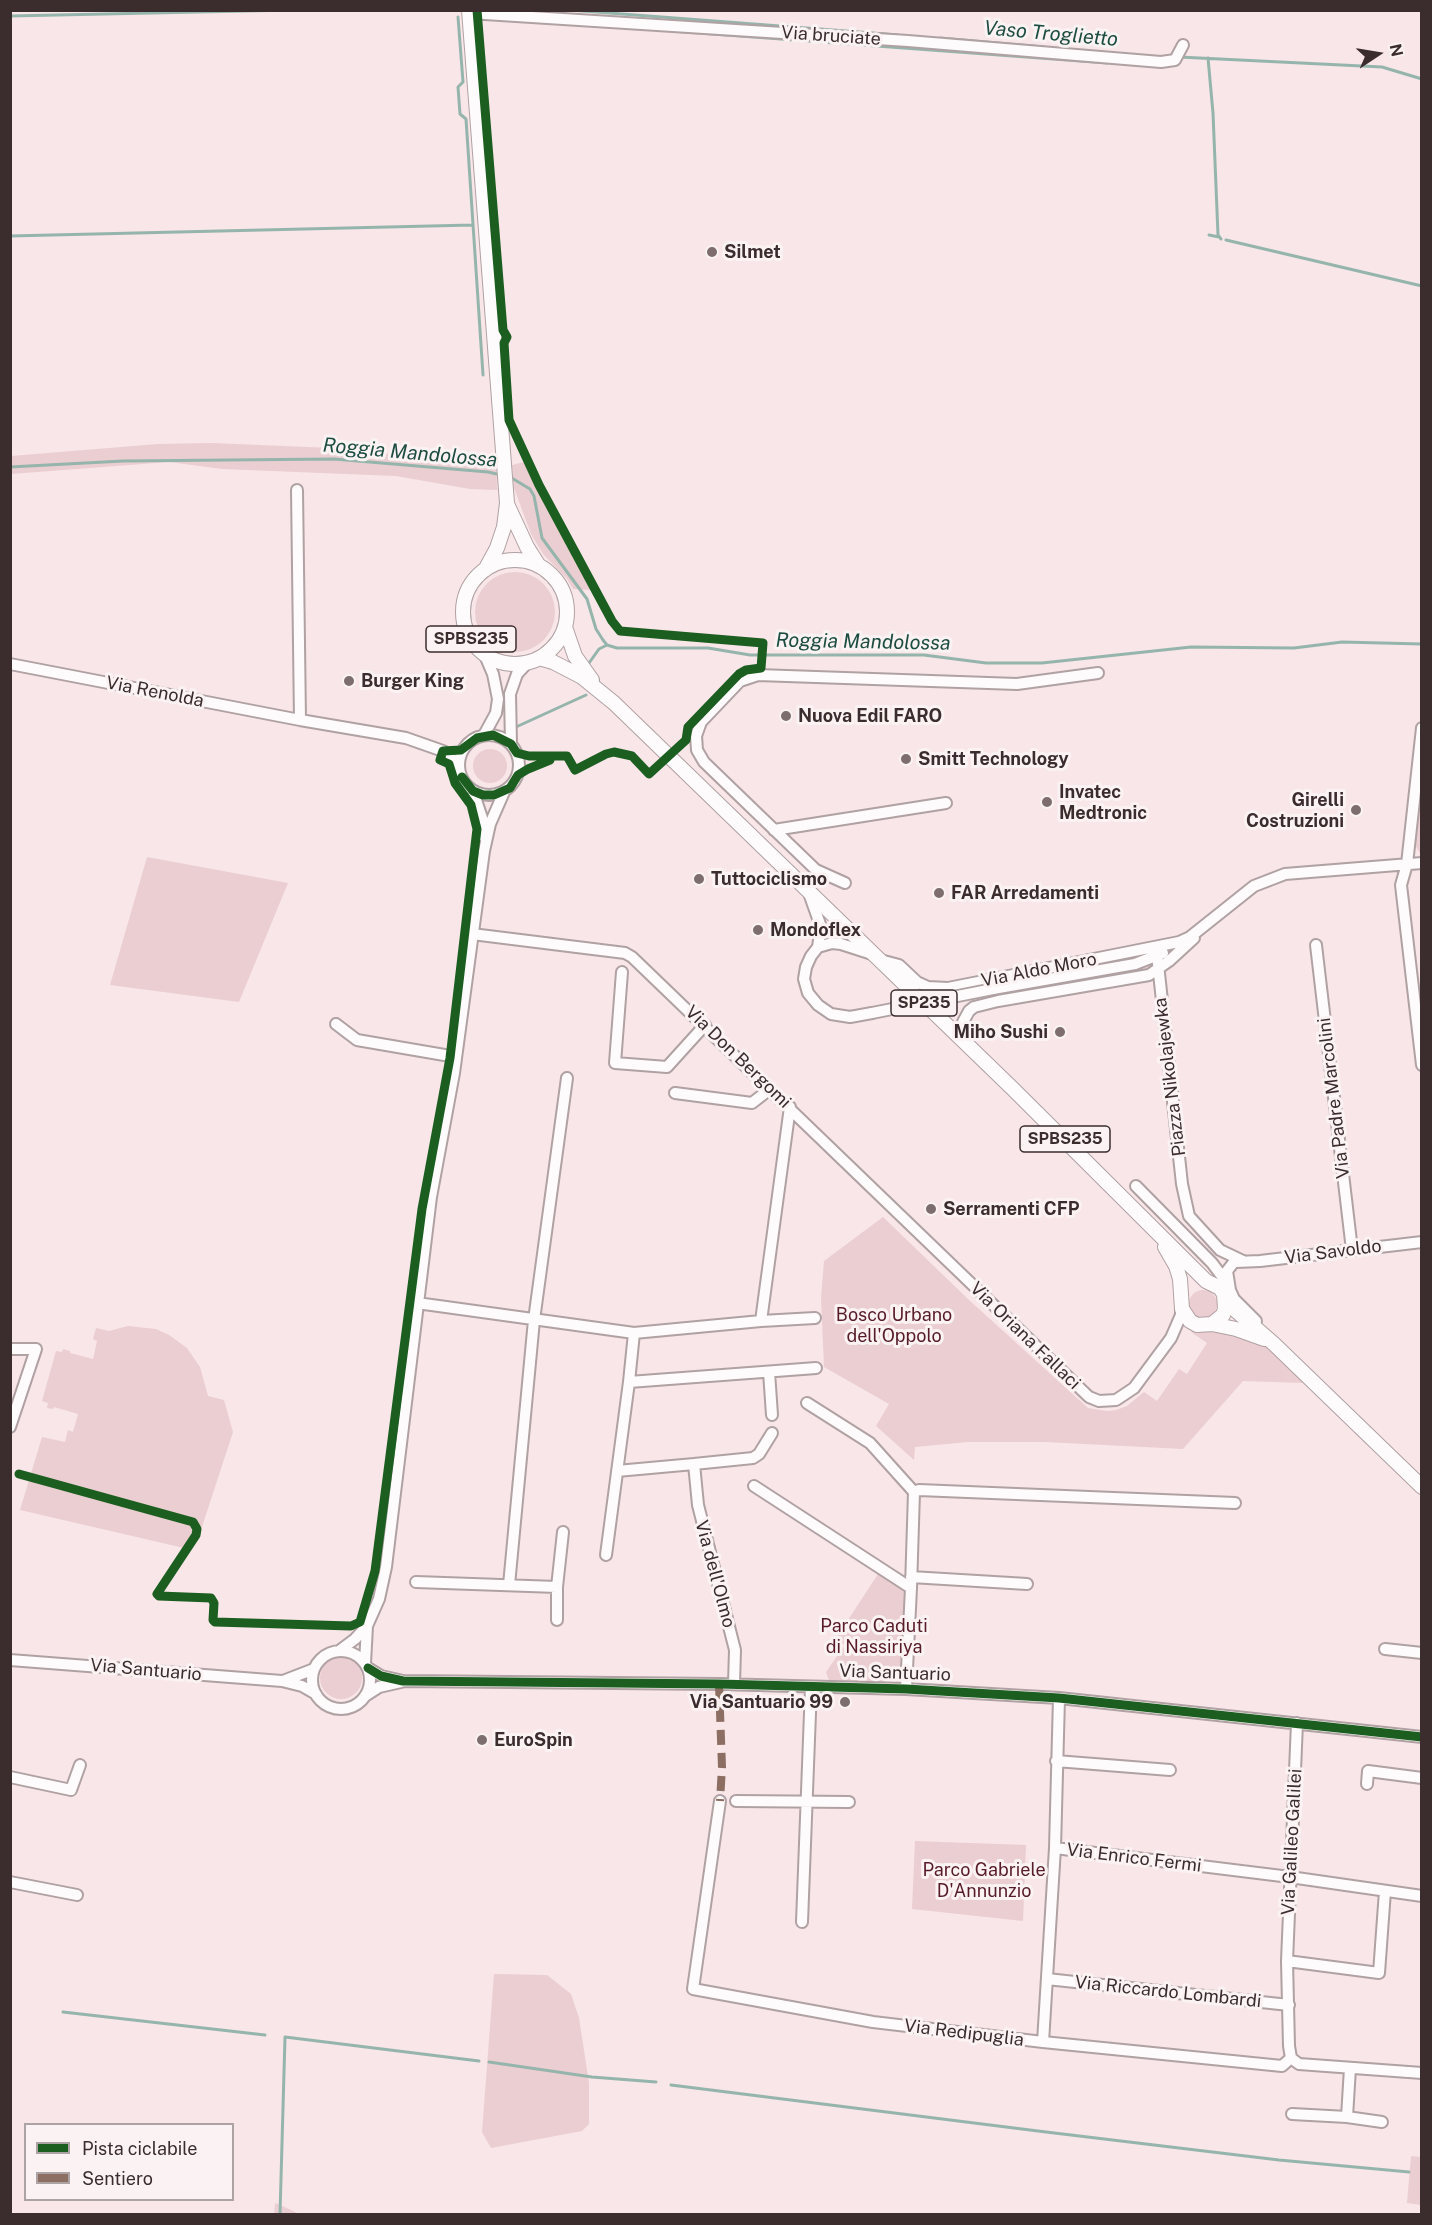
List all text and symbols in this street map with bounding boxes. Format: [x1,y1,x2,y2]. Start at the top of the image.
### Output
water label: Vaso Troglietto [983,16,1119,52]
street label: Via bruciate [780,22,882,50]
north arrow [1348,24,1408,84]
text: N [1386,42,1407,58]
place label: Silmet [724,241,781,263]
marker: Silmet [705,245,719,259]
water label: Roggia Mandolossa [322,433,498,473]
road number: SPBS235 [426,626,516,652]
water label: Roggia Mandolossa [775,628,951,656]
place label: Burger King [361,670,464,692]
street label: Via Renolda [104,672,206,712]
marker: Burger King [342,674,356,688]
place label: Nuova Edil FARO [798,705,942,727]
marker: Nuova Edil FARO [779,709,793,723]
place label: Smitt Technology [918,748,1069,770]
marker: Smitt Technology [899,752,913,766]
place label: Invatec Medtronic [1059,781,1147,824]
place label: Girelli Costruzioni [1246,789,1344,832]
marker: Invatec Medtronic [1040,795,1054,809]
marker: Girelli Costruzioni [1349,803,1363,817]
place label: Tuttociclismo [711,868,827,890]
marker: Tuttociclismo [692,872,706,886]
place label: FAR Arredamenti [951,882,1099,904]
marker: FAR Arredamenti [932,886,946,900]
place label: Mondoflex [770,919,861,941]
marker: Mondoflex [751,923,765,937]
street label: Via Aldo Moro [980,948,1098,992]
road number: SP235 [891,990,957,1016]
street label: Piazza Nikolajewka [1150,996,1190,1158]
street label: Via Don Bergomi [681,1001,795,1113]
street label: Via Padre Marcolini [1313,1016,1355,1180]
place label: Miho Sushi [953,1021,1048,1043]
marker: Miho Sushi [1053,1025,1067,1039]
road number: SPBS235 [1020,1126,1110,1152]
place label: Serramenti CFP [943,1198,1079,1220]
marker: Serramenti CFP [924,1202,938,1216]
street label: Via Savoldo [1283,1235,1383,1269]
street label: Via Oriana Fallaci [965,1278,1085,1394]
park label: Bosco Urbano dell'Oppolo [836,1304,952,1346]
street label: Via dell'Olmo [690,1518,740,1630]
park label: Parco Caduti di Nassiriya [820,1615,928,1658]
street label: Via Santuario [89,1654,203,1686]
street label: Via Santuario [839,1660,951,1686]
place label: Via Santuario 99 [690,1691,833,1713]
marker: Via Santuario 99 [838,1695,852,1709]
place label: EuroSpin [494,1729,573,1751]
marker: EuroSpin [475,1733,489,1747]
street label: Via Galileo Galilei [1277,1768,1307,1916]
street label: Via Enrico Fermi [1065,1839,1203,1877]
park label: Parco Gabriele D'Annunzio [922,1859,1046,1902]
street label: Via Riccardo Lombardi [1074,1971,1262,2013]
street label: Via Redipuglia [903,2015,1025,2051]
legend [24,2123,234,2201]
text: Pista ciclabile [82,2138,197,2159]
text: Sentiero [82,2168,153,2189]

